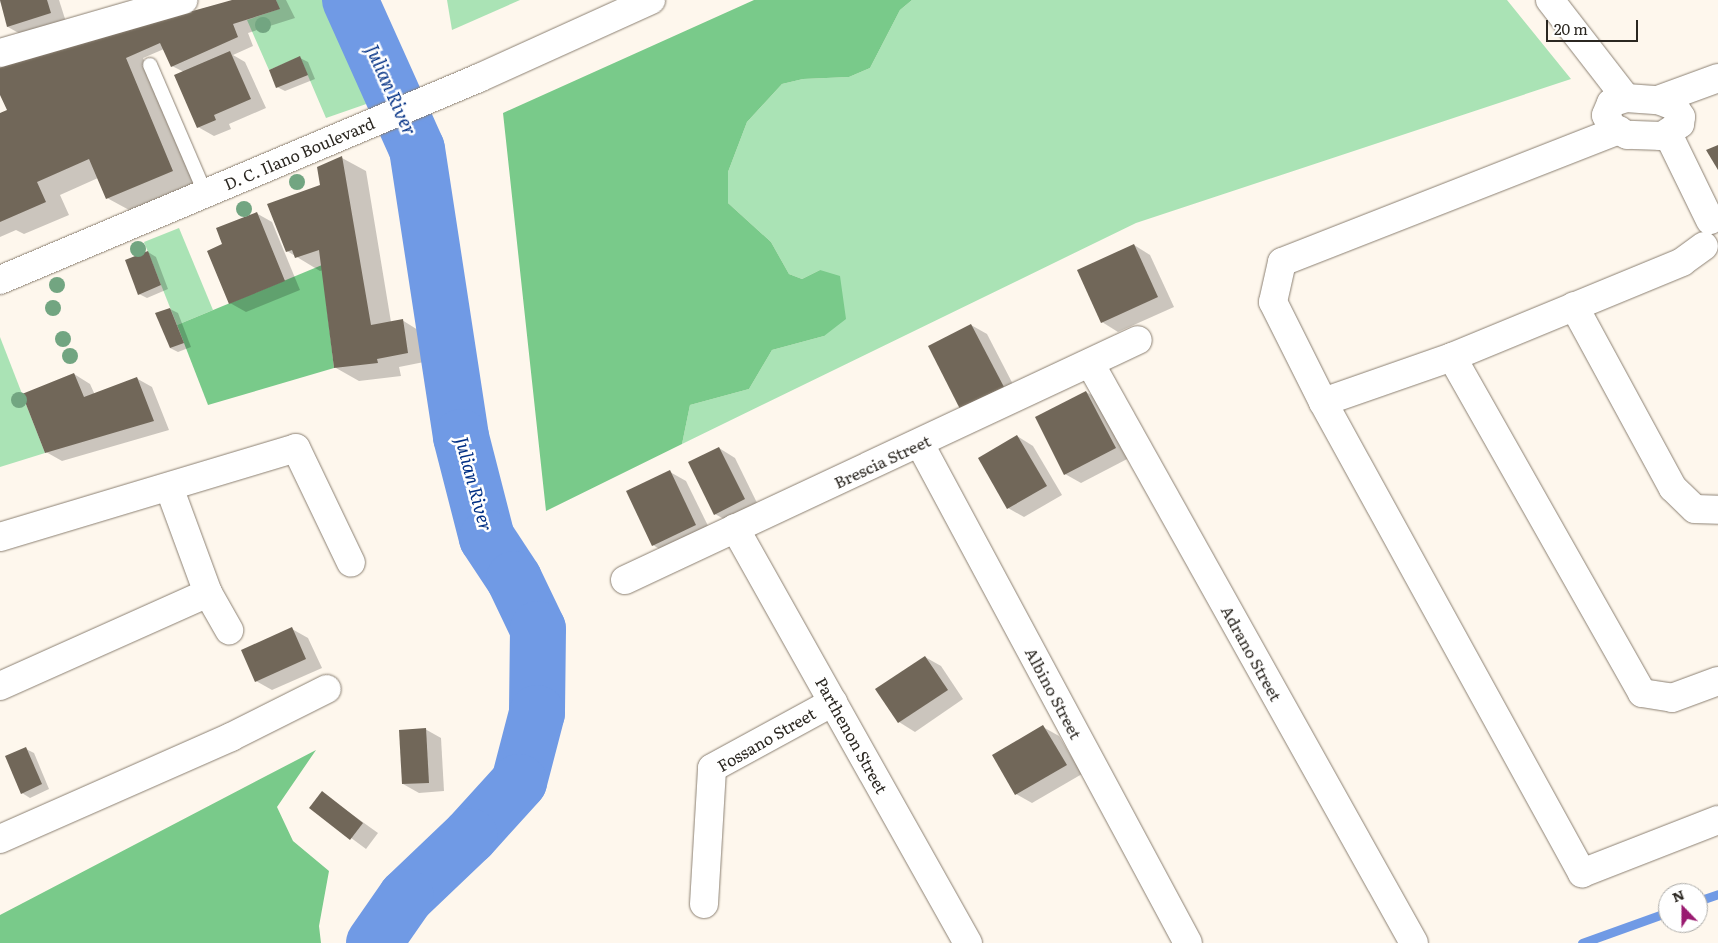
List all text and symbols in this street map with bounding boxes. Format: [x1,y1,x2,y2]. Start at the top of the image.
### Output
scale bar [1548,10,1640,42]
text: 20 m [1554,17,1588,40]
water label: Julian River [361,42,421,138]
street label: D. C. Ilano Boulevard [221,113,377,193]
street label: Brescia Street [831,430,933,492]
water label: Julian River [451,435,497,533]
street label: Adrano Street [1218,602,1286,704]
street label: Albino Street [1022,644,1086,742]
street label: Parthenon Street [812,673,892,797]
street label: Fossano Street [714,703,818,775]
north arrow [1658,883,1708,933]
text: N [1669,884,1687,906]

